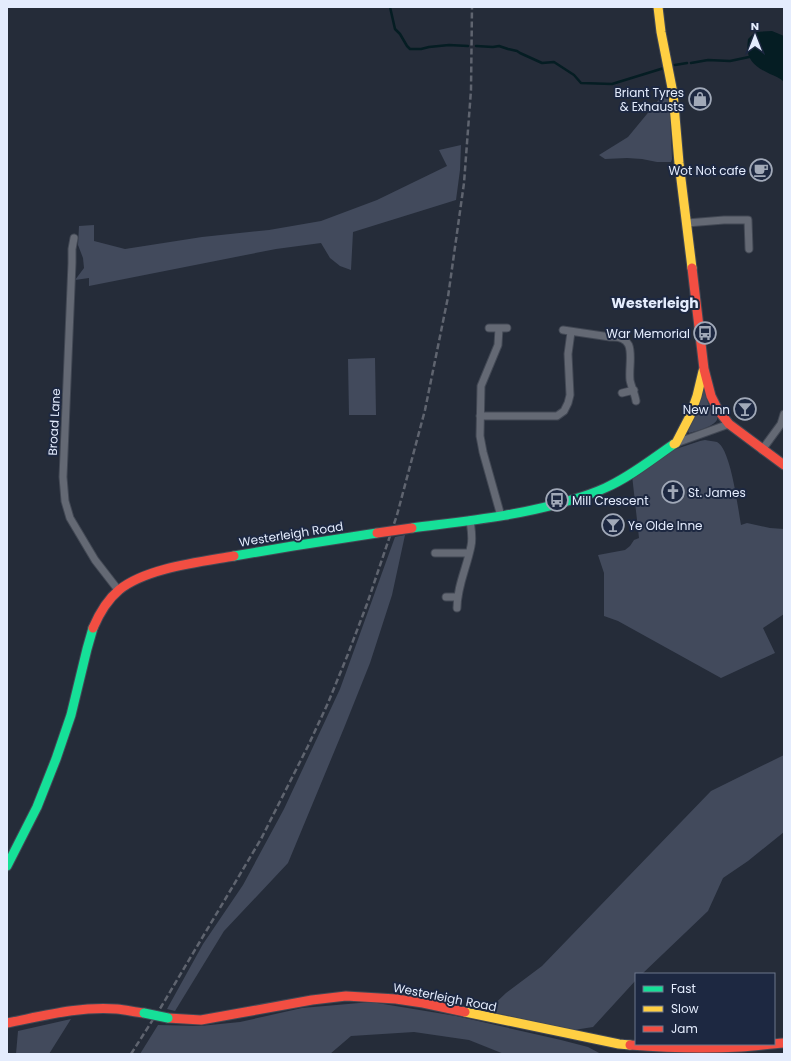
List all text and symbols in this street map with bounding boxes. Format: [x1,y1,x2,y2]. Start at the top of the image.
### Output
north arrow [735,16,775,56]
text: N [751,18,759,34]
place label: Briant Tyres & Exhausts [614,84,684,115]
shop icon: Briant Tyres & Exhausts [687,86,713,112]
cafe icon: Wot Not cafe [748,157,774,183]
place label: Wot Not cafe [669,162,746,179]
district label: Westerleigh [611,293,699,313]
bus stop icon: War Memorial [692,320,718,346]
place label: War Memorial [606,325,690,342]
street label: Broad Lane [44,388,64,456]
bar icon: New Inn [732,396,758,422]
place label: New Inn [683,401,730,418]
church icon: St. James [660,479,686,505]
place label: St. James [688,484,746,501]
bus stop icon: Mill Crescent [544,487,570,513]
place label: Mill Crescent [572,492,649,509]
bar icon: Ye Olde Inne [600,512,626,538]
street label: Westerleigh Road [238,517,344,551]
place label: Ye Olde Inne [628,517,703,534]
legend [635,973,775,1045]
street label: Westerleigh Road [392,979,498,1015]
text: Fast [671,980,696,997]
text: Slow [671,1000,699,1017]
text: Jam [671,1020,698,1037]

